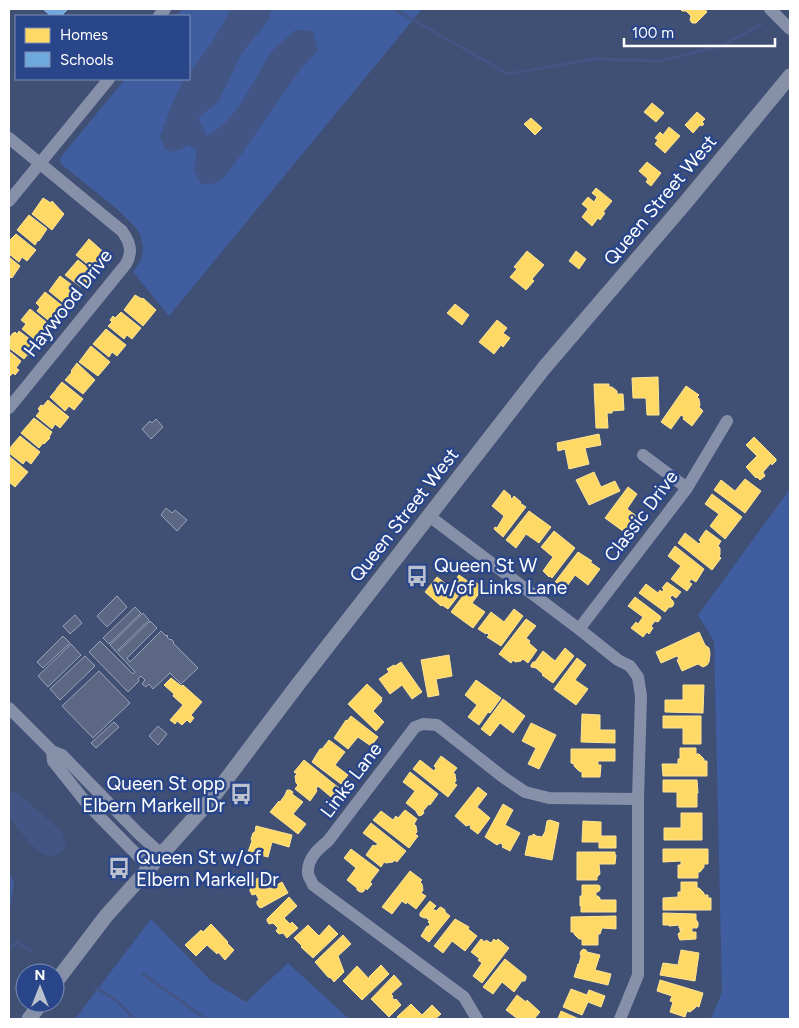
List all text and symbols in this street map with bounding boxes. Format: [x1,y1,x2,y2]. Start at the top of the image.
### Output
legend [15,15,190,80]
scale bar [624,15,775,47]
text: 100 m [632,24,674,42]
text: Homes [60,26,108,44]
text: Schools [60,51,113,69]
street label: Queen Street West [599,130,721,270]
street label: Haywood Drive [19,245,117,361]
street label: Queen Street West [345,444,463,586]
street label: Classic Drive [599,466,683,566]
place label: Queen St W w/of Links Lane [434,554,567,599]
bus stop icon: Queen St W w/of Links Lane [404,563,430,589]
street label: Links Lane [315,738,387,822]
place label: Queen St opp Elbern Markell Dr [82,772,226,817]
bus stop icon: Queen St opp Elbern Markell Dr [228,781,254,807]
place label: Queen St w/of Elbern Markell Dr [136,846,279,891]
bus stop icon: Queen St w/of Elbern Markell Dr [106,855,132,881]
north arrow [15,963,65,1013]
text: N [35,967,45,984]

